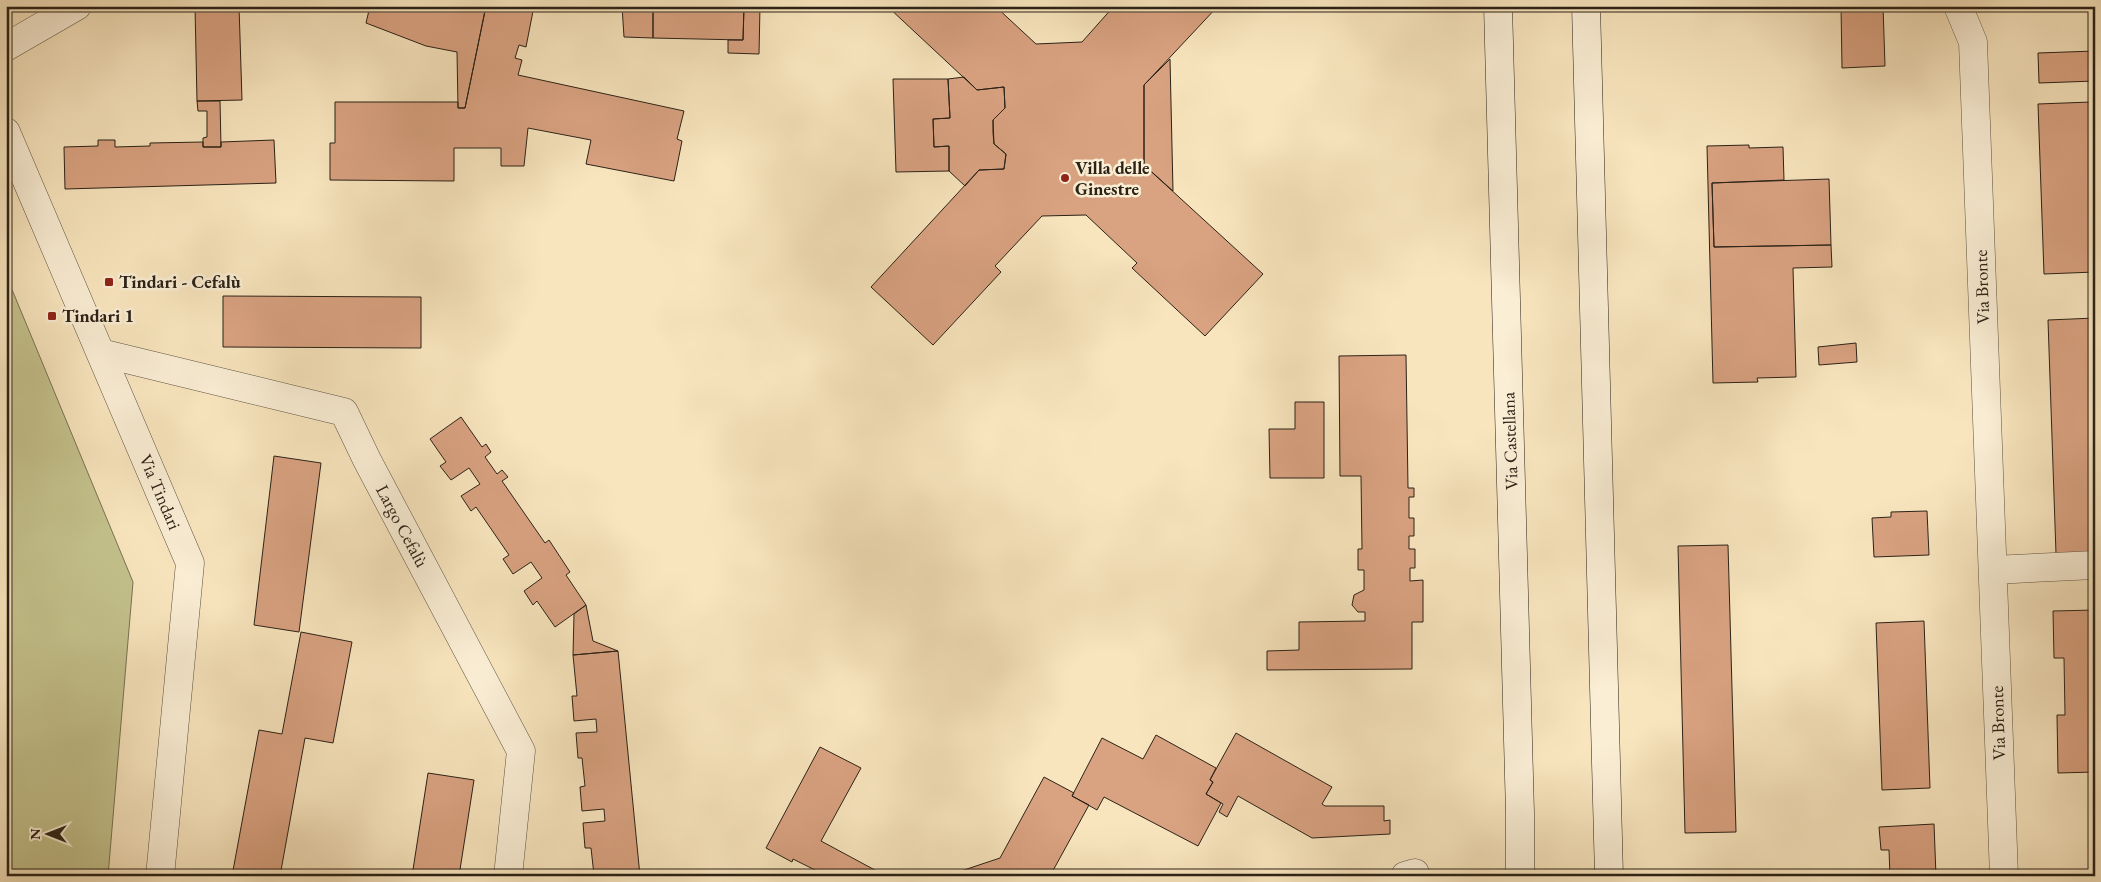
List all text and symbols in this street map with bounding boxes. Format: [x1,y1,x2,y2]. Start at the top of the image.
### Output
place label: Villa delle Ginestre [1075,156,1150,200]
marker: Villa delle Ginestre [1059,172,1071,184]
street label: Via Bronte [1969,249,1994,325]
place label: Tindari - Cefalù [119,270,241,293]
marker: Tindari - Cefalù [103,276,115,288]
place label: Tindari 1 [62,304,134,327]
marker: Tindari 1 [46,310,58,322]
street label: Via Castellana [1496,391,1523,490]
street label: Via Tindari [134,451,187,533]
street label: Largo Cefalù [371,481,434,571]
street label: Via Bronte [1985,685,2010,761]
north arrow [22,810,72,860]
text: N [26,828,44,840]

